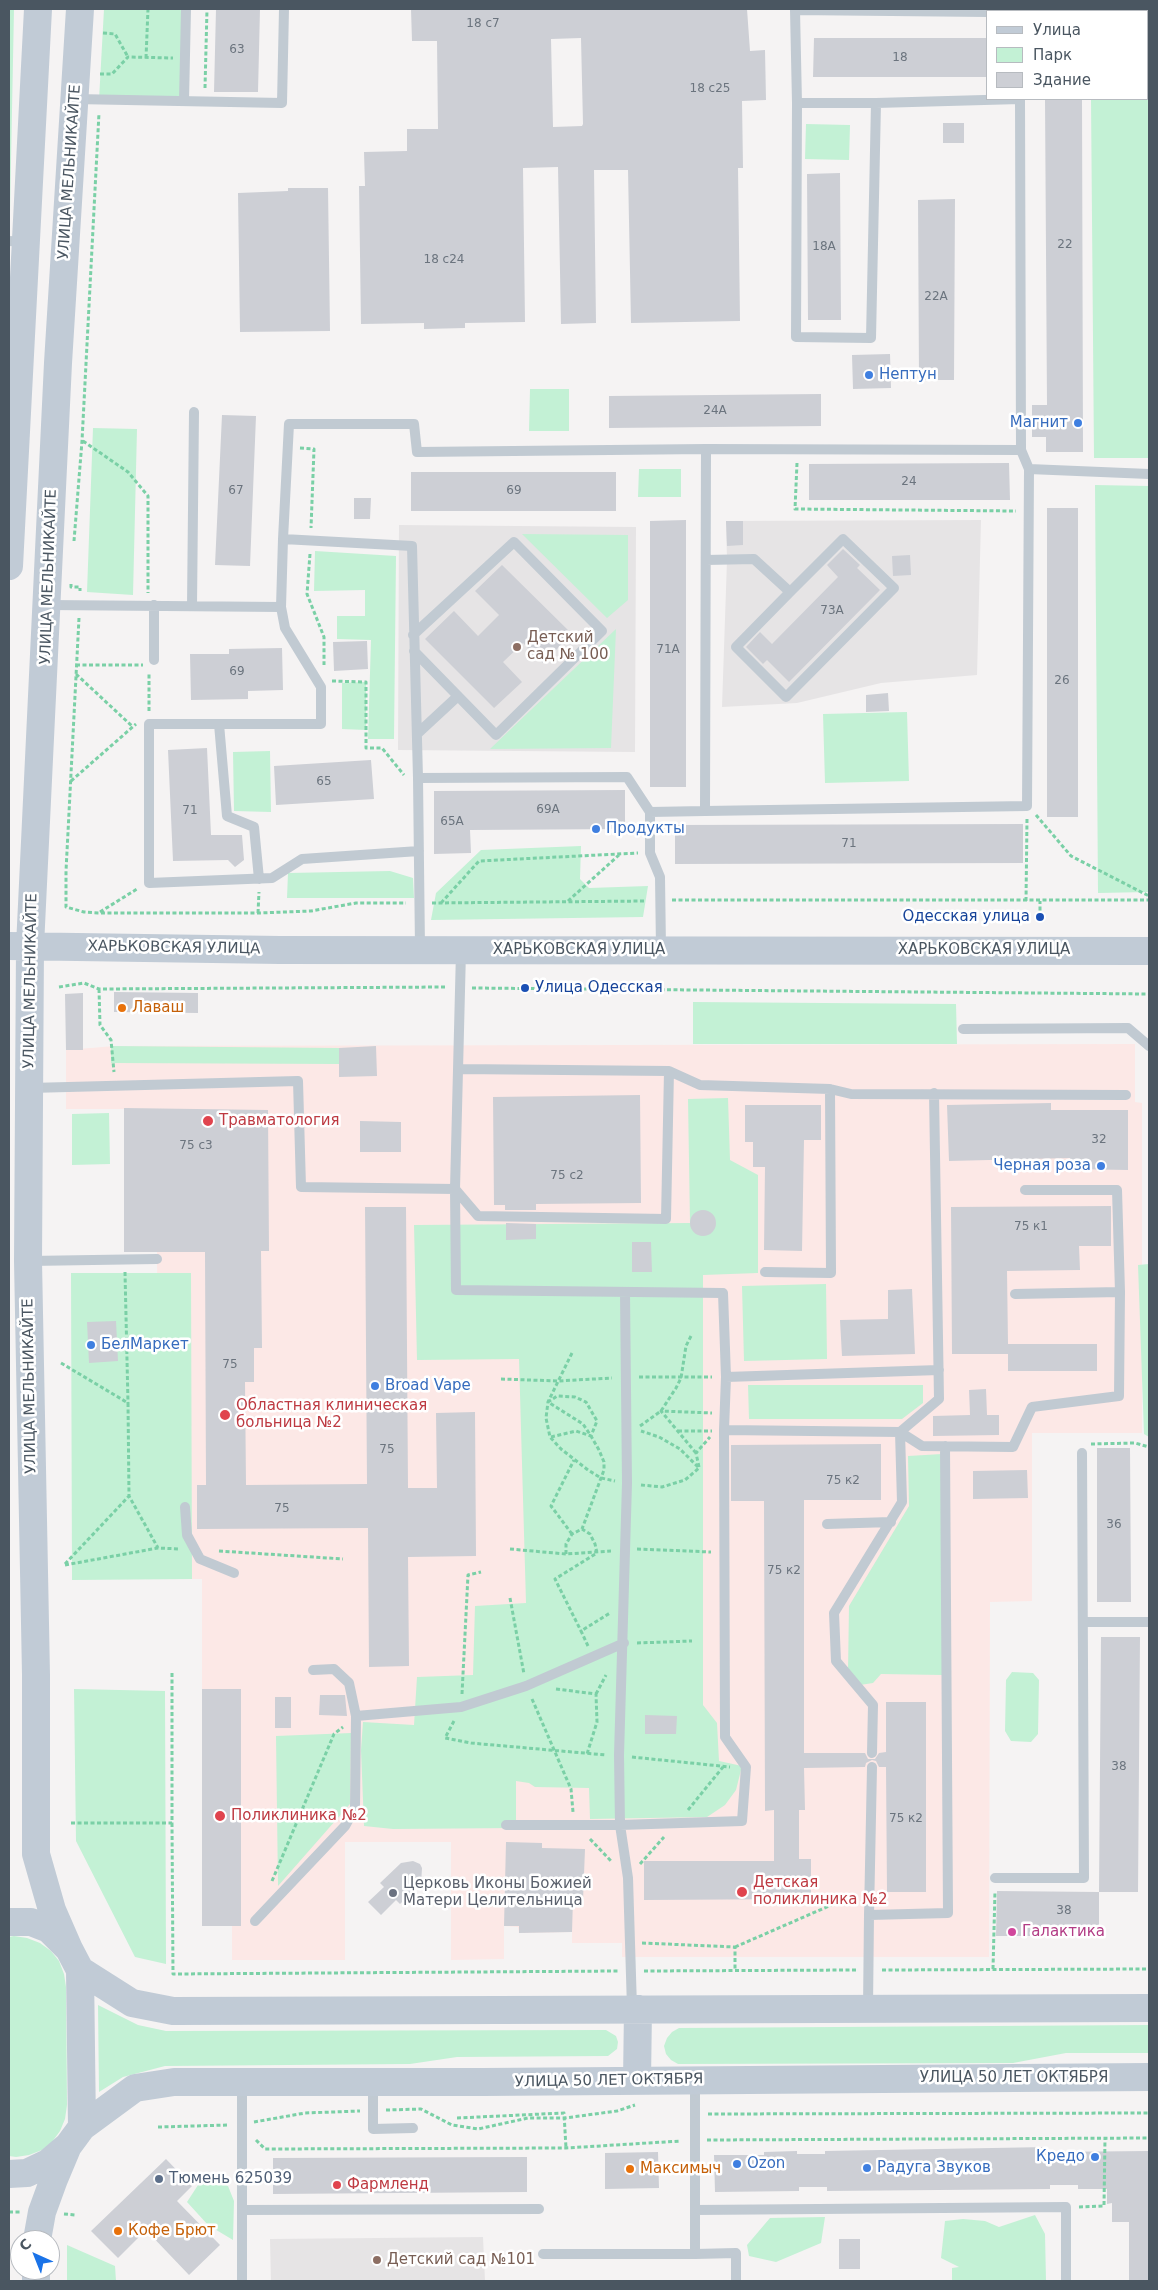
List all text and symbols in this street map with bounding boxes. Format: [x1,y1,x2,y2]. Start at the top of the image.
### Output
legend [986,10,1148,100]
house number: 18 с7 [466,17,500,31]
text: Улица [1033,21,1081,39]
house number: 63 [229,43,245,57]
text: Парк [1033,46,1072,64]
house number: 18 [892,51,908,65]
text: Здание [1033,71,1091,89]
house number: 18 с25 [690,82,730,96]
street label: УЛИЦА МЕЛЬНИКАЙТЕ [55,84,85,260]
house number: 22 [1057,238,1073,252]
house number: 18А [812,240,836,254]
house number: 18 с24 [424,253,464,267]
house number: 22А [924,290,948,304]
place label: Нептун [879,366,937,384]
marker: Нептун [863,369,875,381]
house number: 24А [703,404,727,418]
place label: Магнит [1010,414,1068,432]
marker: Магнит [1072,417,1084,429]
house number: 24 [901,475,917,489]
house number: 67 [228,484,244,498]
house number: 69 [506,484,522,498]
street label: УЛИЦА МЕЛЬНИКАЙТЕ [37,489,61,665]
house number: 73А [820,604,844,618]
place label: Детский сад № 100 [527,629,609,664]
marker: Детский сад № 100 [511,641,523,653]
house number: 71А [656,643,680,657]
house number: 69 [229,665,245,679]
house number: 26 [1054,674,1070,688]
house number: 65 [316,775,332,789]
house number: 69А [536,803,560,817]
house number: 71 [182,804,198,818]
house number: 65А [440,815,464,829]
place label: Продукты [606,820,685,838]
marker: Продукты [590,823,602,835]
house number: 71 [841,837,857,851]
street label: УЛИЦА МЕЛЬНИКАЙТЕ [20,893,42,1069]
place label: Одесская улица [902,908,1030,926]
marker: Одесская улица [1034,911,1046,923]
street label: ХАРЬКОВСКАЯ УЛИЦА [87,937,261,959]
street label: ХАРЬКОВСКАЯ УЛИЦА [493,941,665,959]
street label: ХАРЬКОВСКАЯ УЛИЦА [898,941,1070,959]
place label: Улица Одесская [535,979,663,997]
marker: Улица Одесская [519,982,531,994]
place label: Лаваш [132,999,184,1017]
marker: Лаваш [116,1002,128,1014]
place label: Травматология [219,1112,340,1130]
marker: Травматология [201,1114,215,1128]
house number: 32 [1091,1133,1107,1147]
house number: 75 с3 [179,1139,213,1153]
place label: Черная роза [993,1157,1091,1175]
marker: Черная роза [1095,1160,1107,1172]
house number: 75 с2 [550,1169,584,1183]
house number: 75 к1 [1014,1220,1048,1234]
street label: УЛИЦА МЕЛЬНИКАЙТЕ [19,1298,41,1474]
place label: БелМаркет [101,1336,189,1354]
marker: БелМаркет [85,1339,97,1351]
house number: 75 [222,1358,238,1372]
place label: Broad Vape [385,1377,471,1395]
marker: Broad Vape [369,1380,381,1392]
place label: Областная клиническая больница №2 [236,1397,427,1432]
marker: Областная клиническая больница №2 [218,1408,232,1422]
house number: 75 [379,1443,395,1457]
house number: 75 к2 [826,1474,860,1488]
house number: 75 [274,1502,290,1516]
house number: 36 [1106,1518,1122,1532]
house number: 75 к2 [767,1564,801,1578]
house number: 38 [1111,1760,1127,1774]
place label: Поликлиника №2 [231,1807,367,1825]
marker: Поликлиника №2 [213,1809,227,1823]
house number: 75 к2 [889,1812,923,1826]
place label: Детская поликлиника №2 [753,1874,887,1909]
place label: Церковь Иконы Божией Матери Целительница [403,1875,592,1910]
marker: Детская поликлиника №2 [735,1885,749,1899]
marker: Церковь Иконы Божией Матери Целительница [387,1887,399,1899]
house number: 38 [1056,1904,1072,1918]
place label: Галактика [1022,1923,1105,1941]
marker: Галактика [1006,1926,1018,1938]
street label: УЛИЦА 50 ЛЕТ ОКТЯБРЯ [920,2069,1108,2087]
street label: УЛИЦА 50 ЛЕТ ОКТЯБРЯ [515,2070,703,2092]
place label: Кредо [1036,2148,1085,2166]
marker: Кредо [1089,2151,1101,2163]
place label: Ozon [747,2155,785,2173]
marker: Ozon [731,2158,743,2170]
place label: Радуга Звуков [877,2159,991,2177]
place label: Максимыч [640,2160,721,2178]
marker: Радуга Звуков [861,2162,873,2174]
marker: Максимыч [624,2163,636,2175]
place label: Тюмень 625039 [169,2170,292,2188]
marker: Тюмень 625039 [153,2173,165,2185]
place label: Фармленд [347,2176,429,2194]
marker: Фармленд [331,2179,343,2191]
place label: Кофе Брют [128,2222,216,2240]
marker: Кофе Брют [112,2225,124,2237]
north arrow [10,2230,60,2280]
text: С [16,2236,35,2254]
place label: Детский сад №101 [387,2251,535,2269]
marker: Детский сад №101 [371,2254,383,2266]

